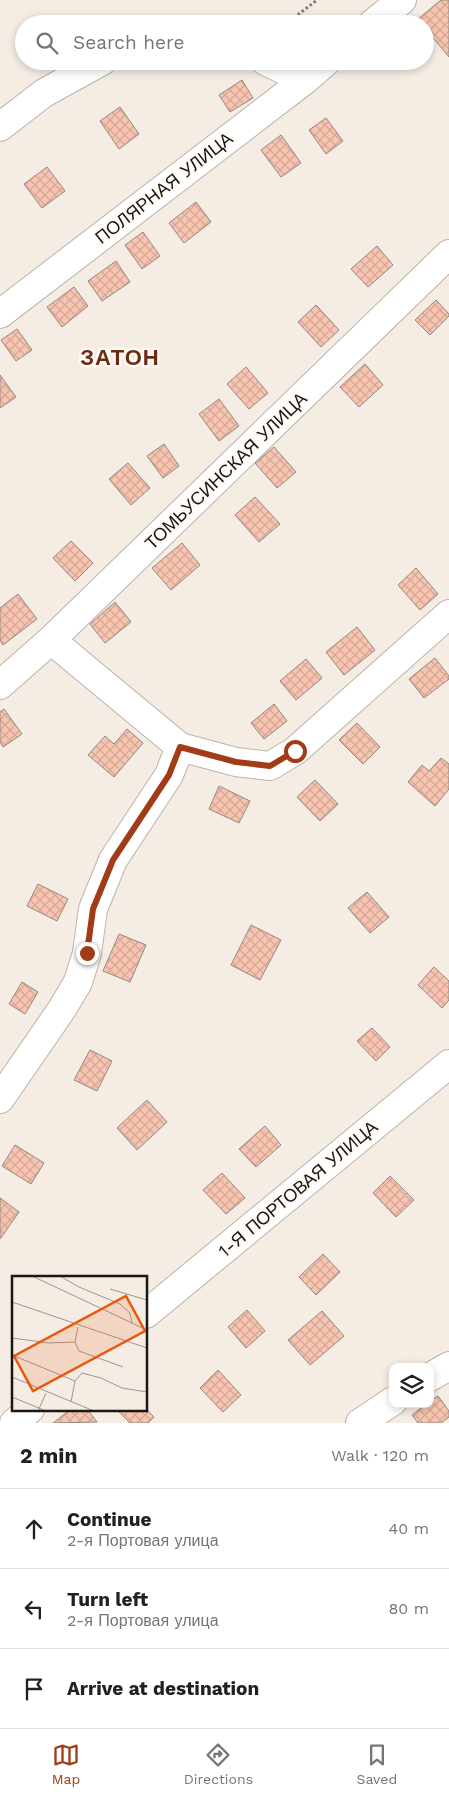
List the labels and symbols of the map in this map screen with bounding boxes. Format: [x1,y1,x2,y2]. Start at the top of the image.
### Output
street label: ПОЛЯРНАЯ УЛИЦА [91,127,237,248]
district label: ЗАТОН [80,345,160,370]
street label: ТОМЬУСИНСКАЯ УЛИЦА [140,388,311,554]
route start [284,740,307,763]
route end [76,942,99,965]
street label: 1-Я ПОРТОВАЯ УЛИЦА [214,1116,381,1261]
inset map [12,1276,148,1410]

